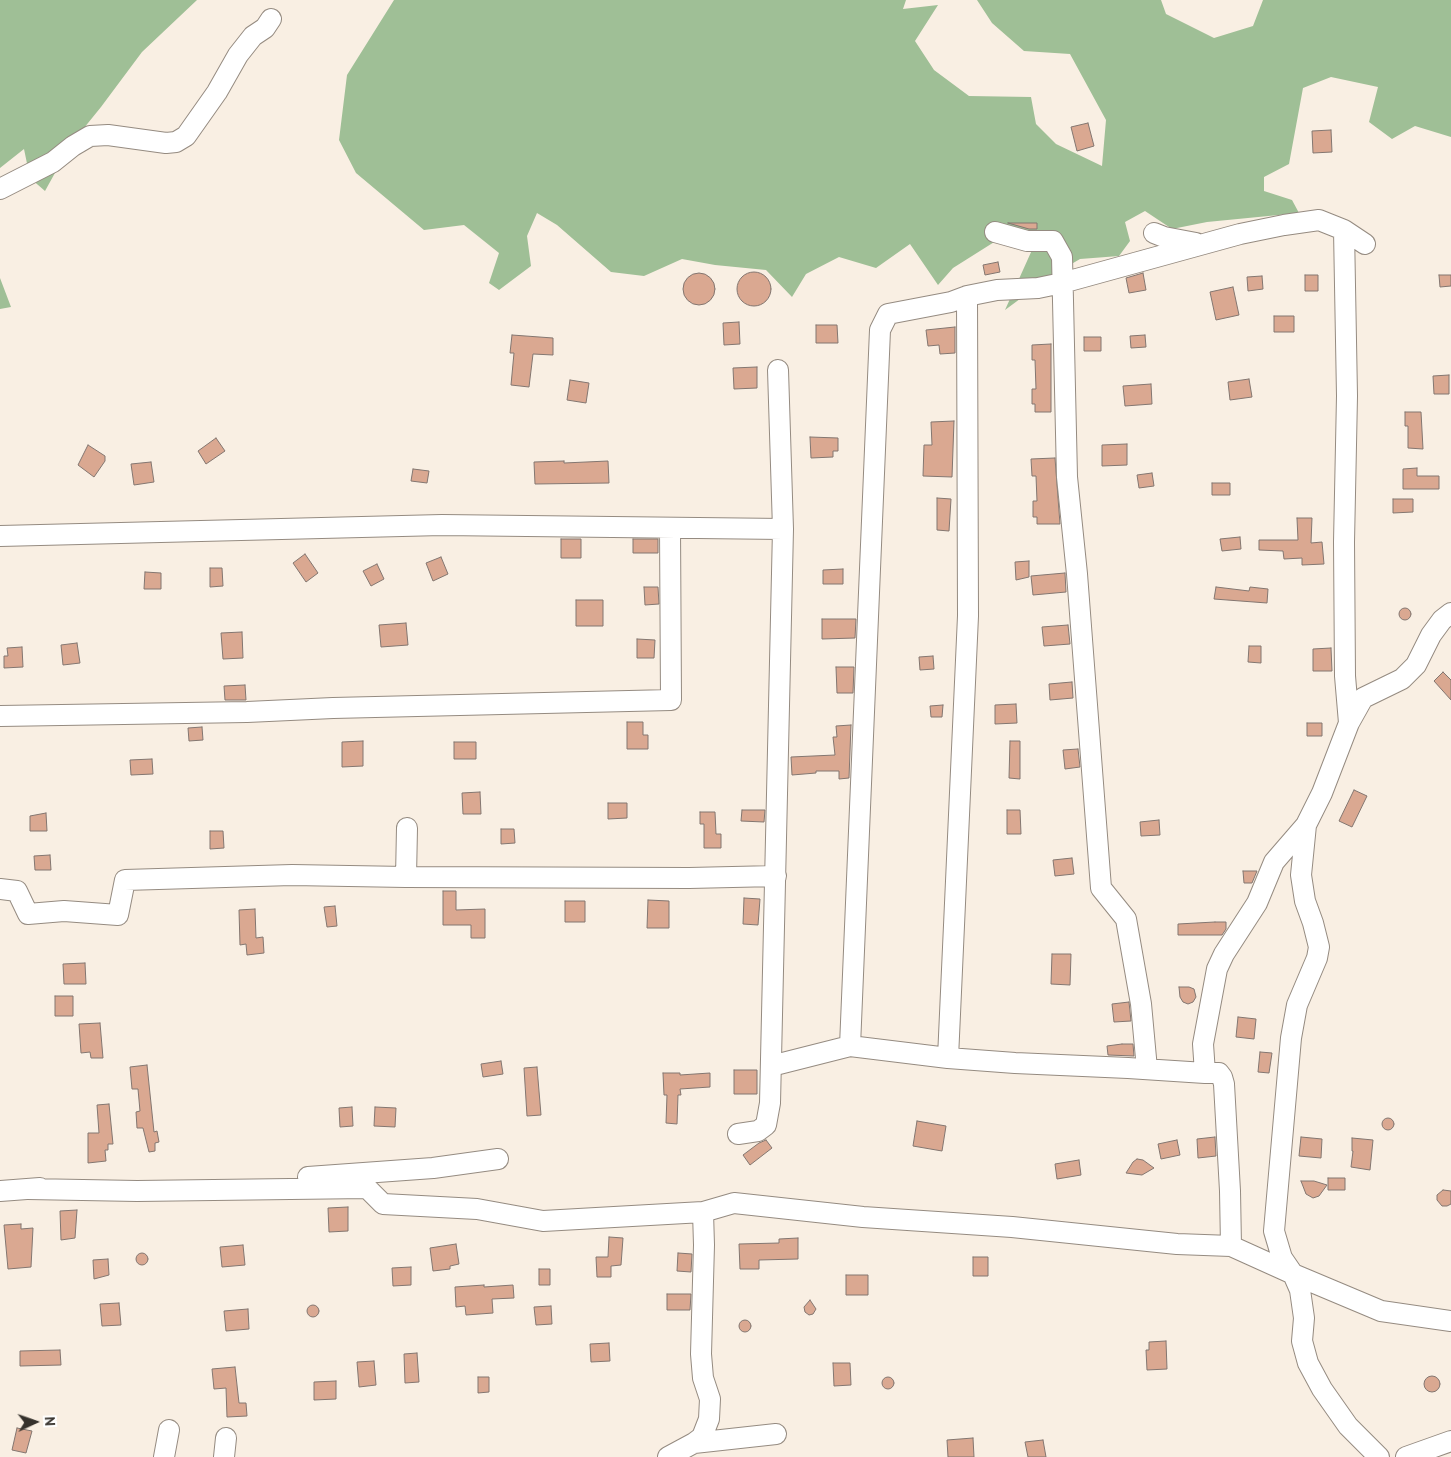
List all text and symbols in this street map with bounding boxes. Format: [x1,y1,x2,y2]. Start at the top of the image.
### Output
north arrow [10,1397,60,1447]
text: N [41,1416,59,1426]

